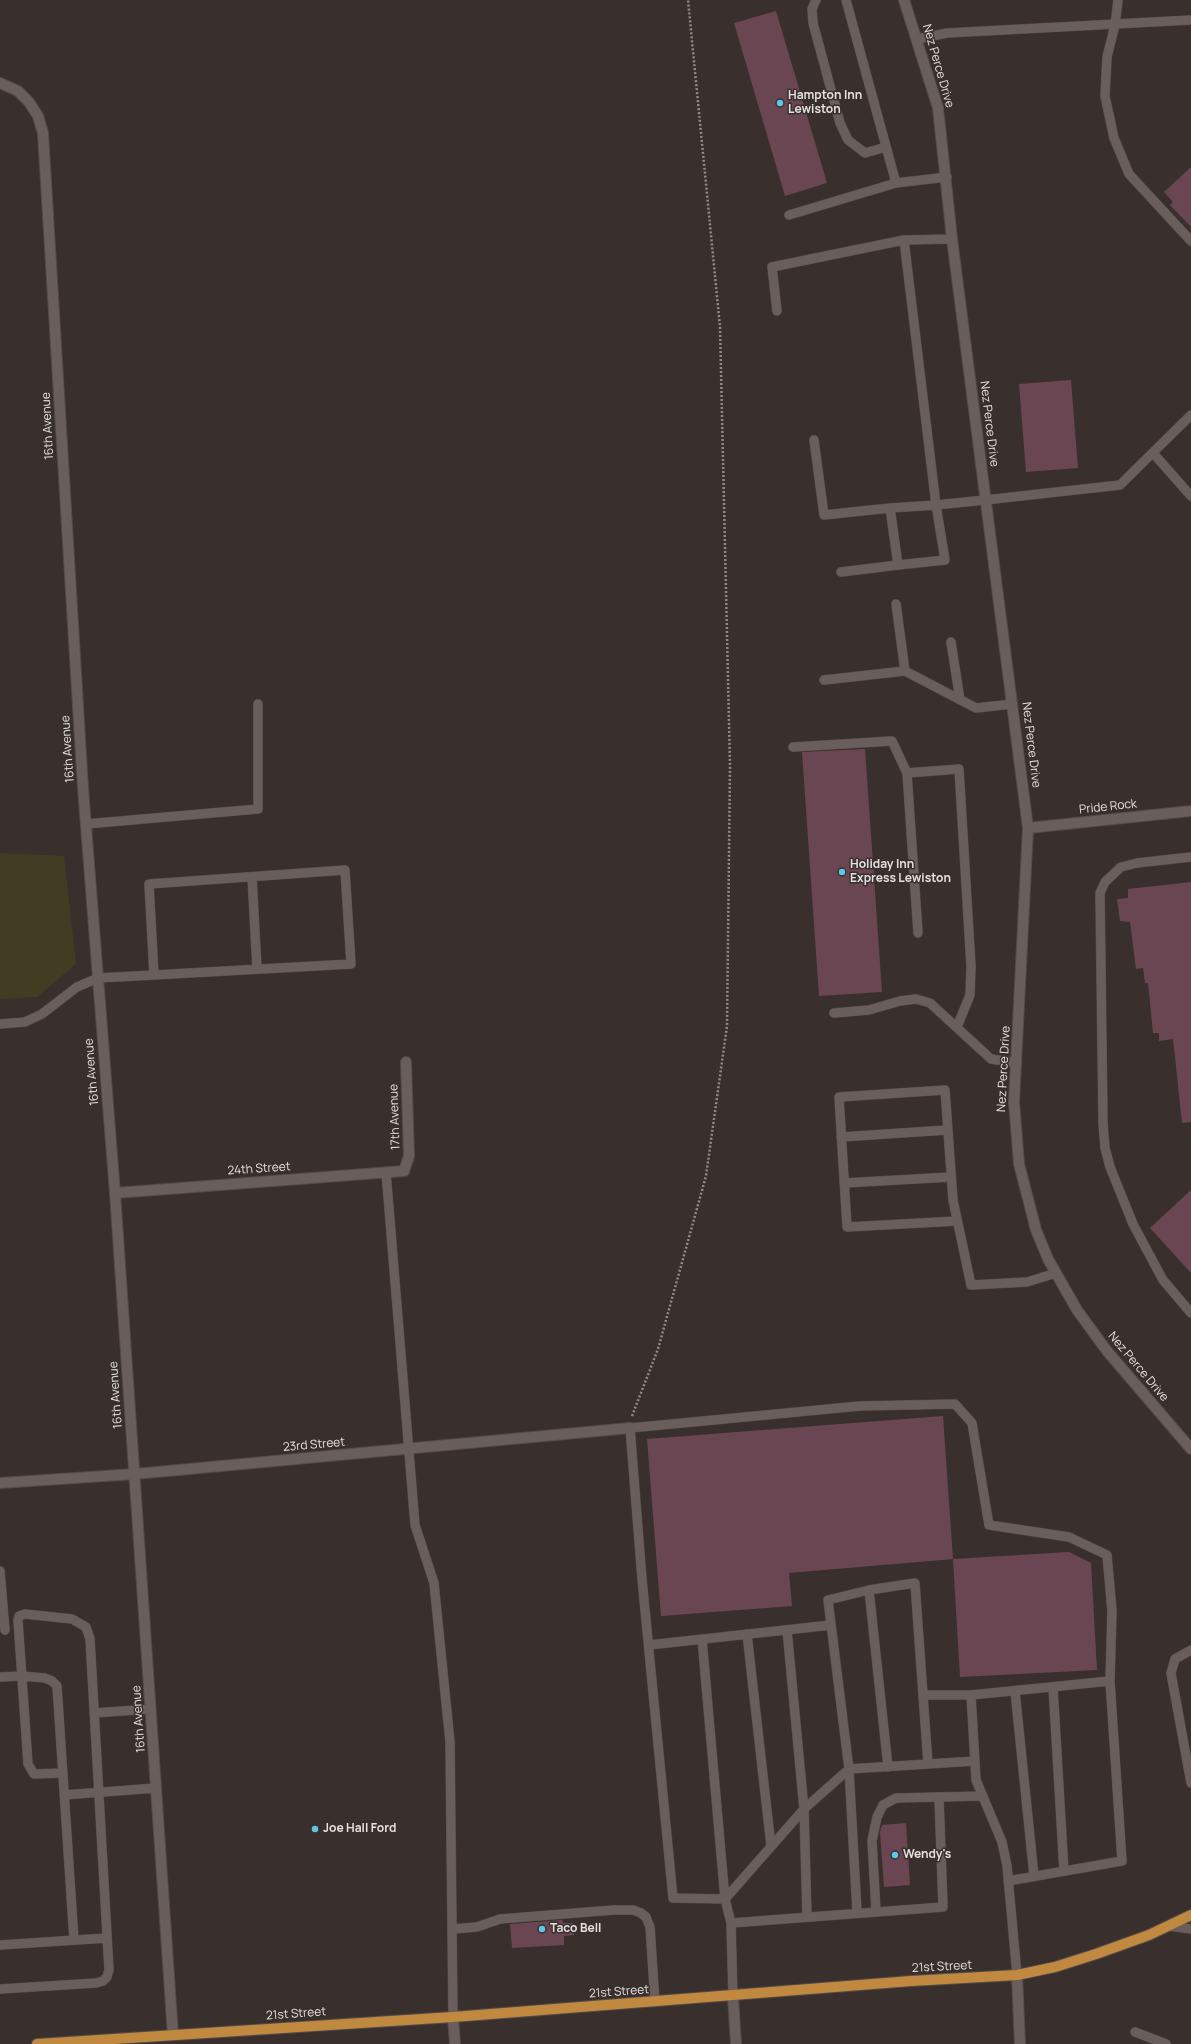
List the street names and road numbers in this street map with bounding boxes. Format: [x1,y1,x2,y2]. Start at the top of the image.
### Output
street label: Nez Perce Drive [919,23,957,109]
street label: Nez Perce Drive [977,380,1001,468]
street label: 16th Avenue [39,392,57,460]
street label: Nez Perce Drive [1019,701,1043,789]
street label: 16th Avenue [58,715,78,783]
street label: Pride Rock [1078,797,1138,817]
street label: Nez Perce Drive [995,1026,1013,1112]
street label: 16th Avenue [82,1038,102,1106]
street label: 17th Avenue [387,1084,403,1150]
street label: 24th Street [227,1160,291,1178]
street label: Nez Perce Drive [1105,1329,1171,1405]
street label: 16th Avenue [106,1361,126,1429]
street label: 23rd Street [282,1435,346,1455]
street label: 16th Avenue [129,1685,149,1753]
street label: 21st Street [912,1958,972,1976]
street label: 21st Street [588,1983,650,2001]
street label: 21st Street [265,2005,327,2023]

